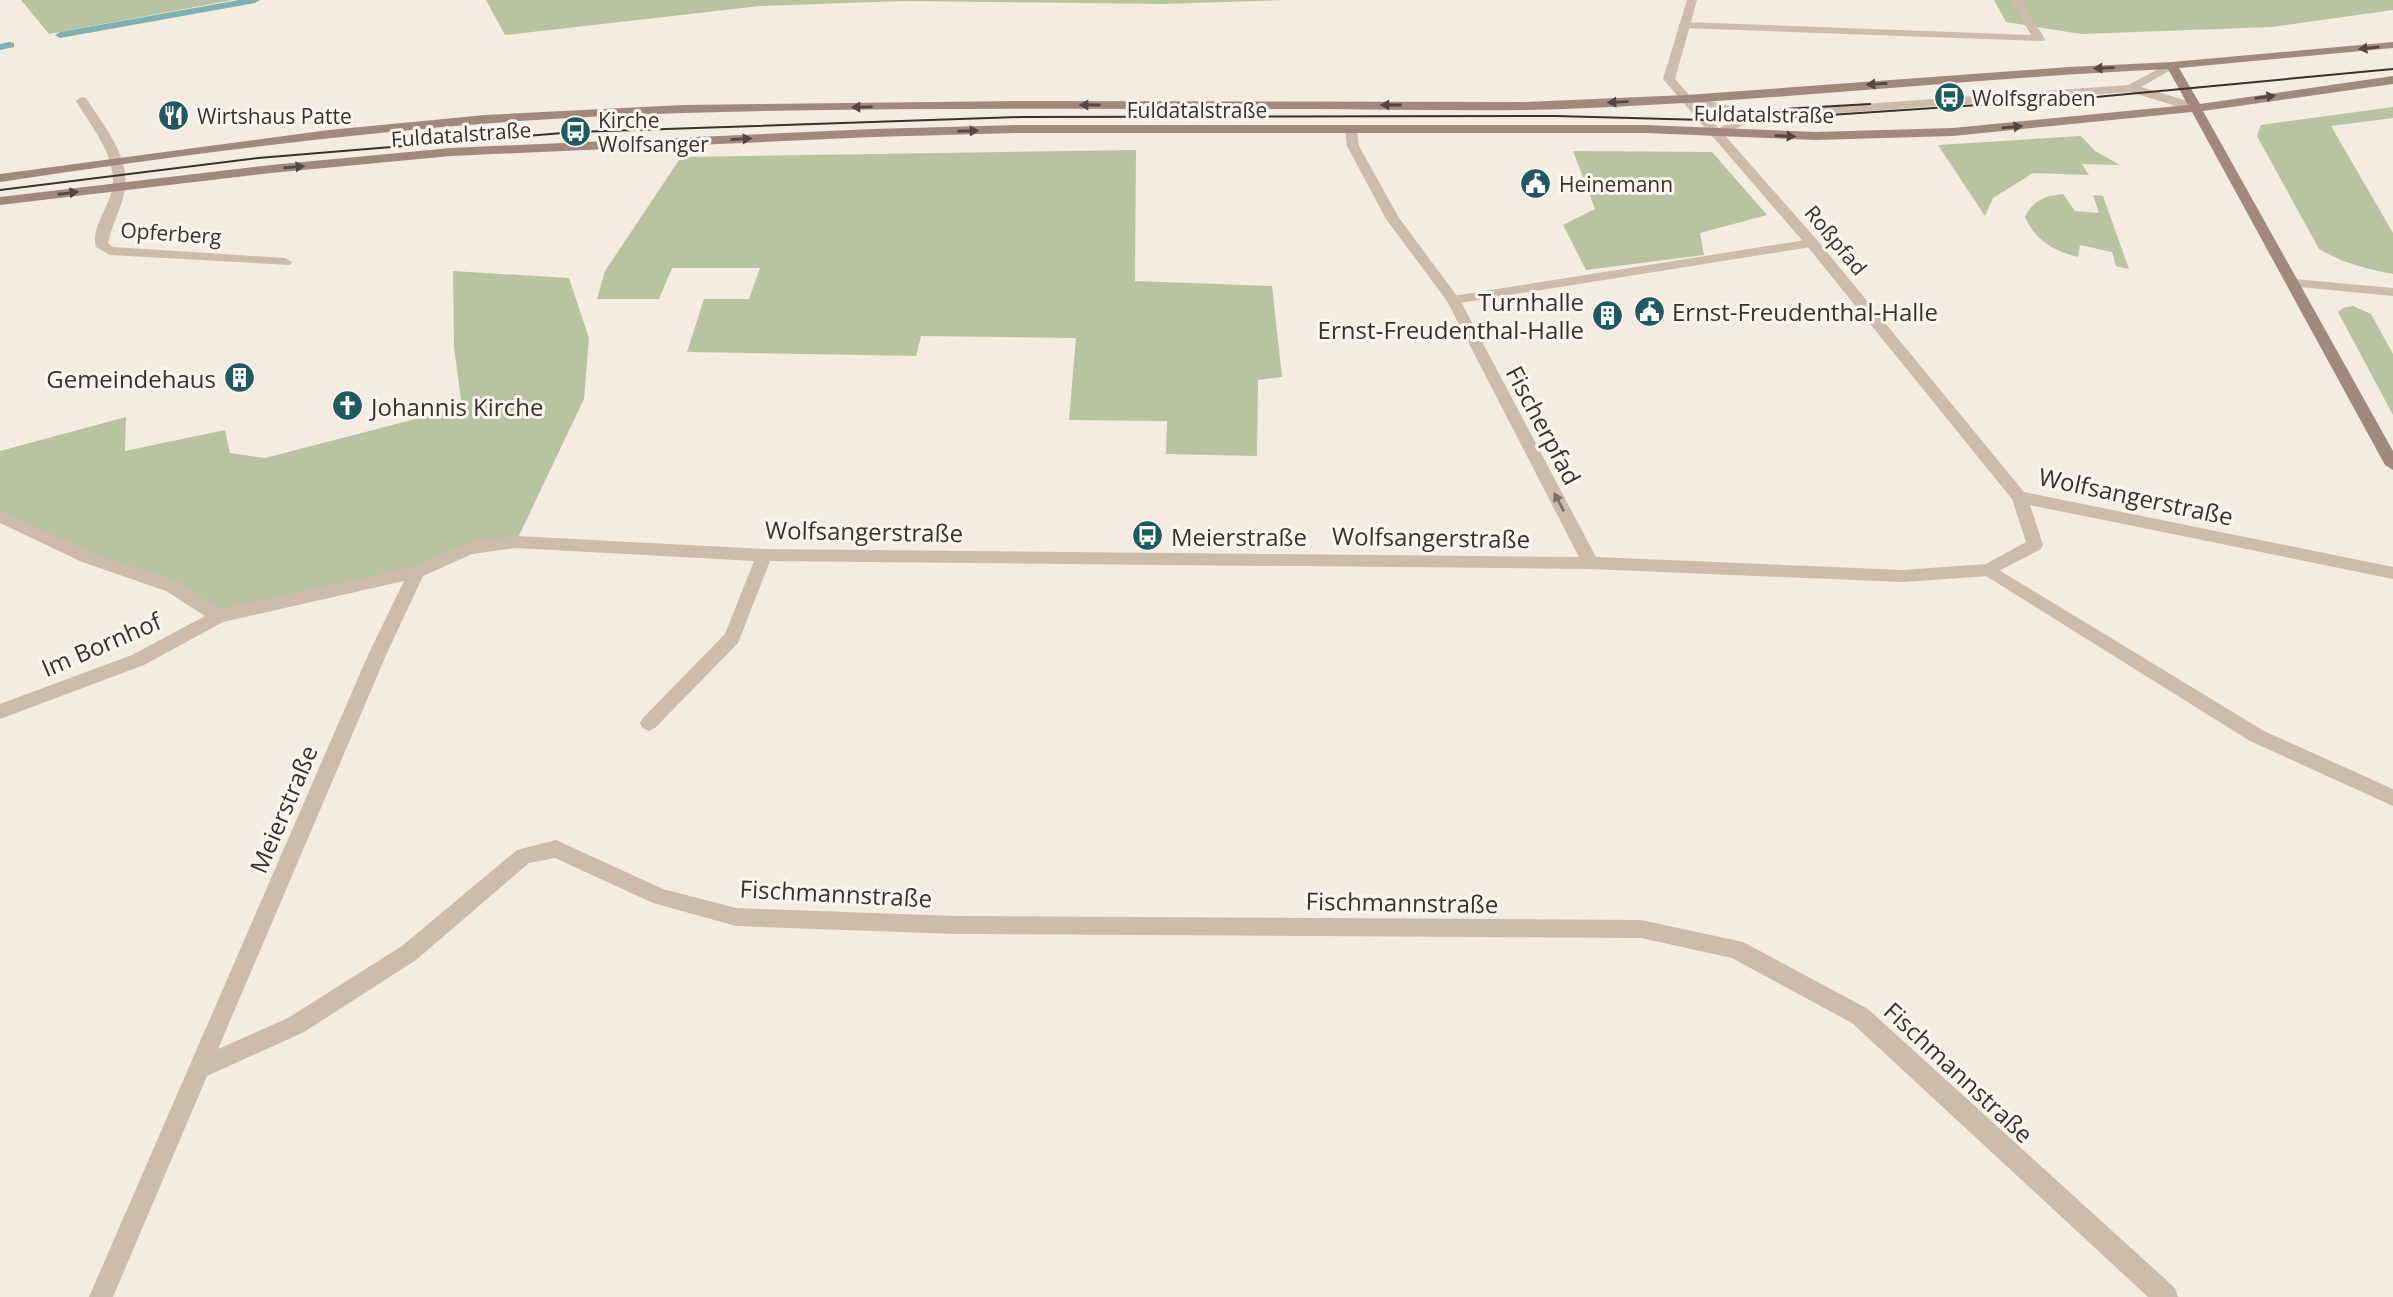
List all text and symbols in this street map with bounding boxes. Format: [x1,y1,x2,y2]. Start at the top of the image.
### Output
one-way arrow [2358,43,2380,54]
one-way arrow [2093,63,2115,74]
one-way arrow [1866,79,1888,90]
bus stop icon: Wolfsgraben [1932,81,1966,115]
place label: Wolfsgraben [1972,84,2096,112]
one-way arrow [2254,92,2276,103]
street label: Fuldatalstraße [1127,96,1267,124]
one-way arrow [1607,96,1629,107]
restaurant icon: Wirtshaus Patte [157,99,191,133]
one-way arrow [1079,99,1101,111]
one-way arrow [1380,99,1402,111]
street label: Fuldatalstraße [1693,99,1835,129]
one-way arrow [851,101,873,113]
place label: Wirtshaus Patte [197,102,352,130]
place label: Kirche Wolfsanger [598,106,709,158]
street label: Fuldatalstraße [390,115,532,153]
bus stop icon: Kirche Wolfsanger [558,115,592,149]
one-way arrow [2001,121,2023,132]
one-way arrow [957,125,979,136]
one-way arrow [1774,130,1796,141]
one-way arrow [730,134,752,145]
one-way arrow [283,161,305,172]
public building icon: Heinemann [1519,167,1553,201]
place label: Heinemann [1559,170,1673,198]
one-way arrow [57,187,79,198]
street label: Roßpfad [1799,199,1873,281]
street label: Opferberg [120,216,222,250]
place label: Turnhalle Ernst‐Freudenthal‐Halle [1318,285,1584,346]
public building icon: Ernst-Freudenthal-Halle [1632,294,1666,328]
place label: Ernst-Freudenthal-Halle [1672,295,1938,328]
building icon: Turnhalle Ernst‐Freudenthal‐Halle [1590,298,1624,332]
street label: Fischerpfad [1499,360,1589,490]
building icon: Gemeindehaus [222,361,256,395]
place label: Gemeindehaus [46,362,216,395]
church icon: Johannis Kirche [331,389,365,423]
place label: Johannis Kirche [369,390,543,423]
street label: Wolfsangerstraße [2036,459,2236,533]
one-way arrow [1554,492,1565,512]
street label: Wolfsangerstraße [765,513,963,549]
bus stop icon: Meierstraße [1131,519,1165,553]
street label: Wolfsangerstraße [1332,519,1530,555]
place label: Meierstraße [1171,520,1307,553]
street label: Im Bornhof [36,603,168,684]
street label: Meierstraße [241,740,325,878]
street label: Fischmannstraße [739,871,933,915]
street label: Fischmannstraße [1305,884,1499,920]
street label: Fischmannstraße [1877,994,2041,1150]

